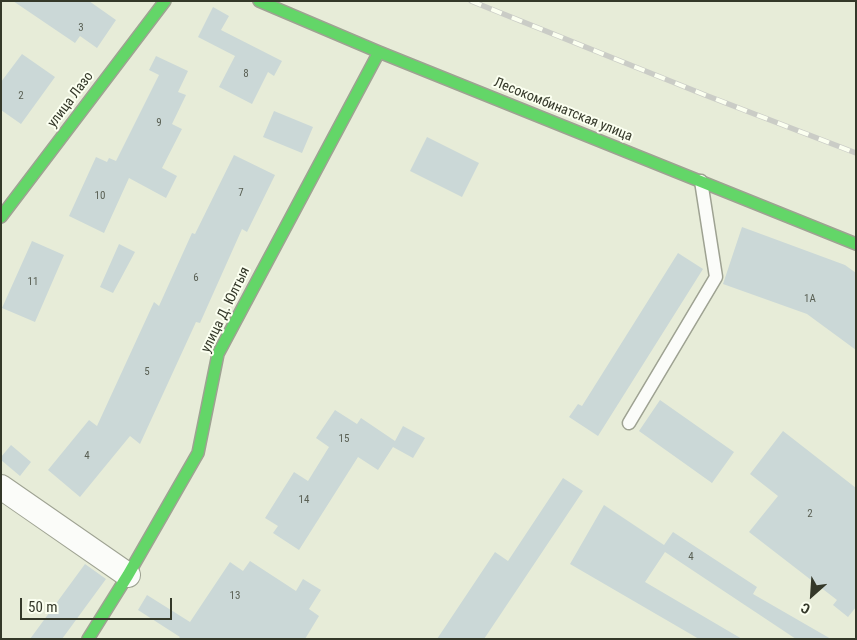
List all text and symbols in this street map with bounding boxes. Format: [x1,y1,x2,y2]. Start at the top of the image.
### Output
house number: 3 [78,21,84,35]
house number: 8 [243,67,249,81]
street label: улица Лазо [45,69,97,131]
street label: Лесокомбинатская улица [491,74,635,146]
house number: 2 [18,89,24,103]
house number: 9 [156,116,162,130]
house number: 7 [238,186,244,200]
house number: 10 [95,189,105,203]
street label: улица Д. Юлтыя [198,264,254,356]
house number: 6 [193,271,199,285]
house number: 11 [28,275,38,289]
house number: 1А [804,292,816,306]
house number: 5 [144,365,150,379]
house number: 15 [339,432,349,446]
house number: 4 [84,449,90,463]
house number: 14 [299,493,309,507]
house number: 2 [807,507,813,521]
house number: 4 [688,550,694,564]
north arrow [787,570,837,620]
scale bar [22,588,175,620]
house number: 13 [230,589,240,603]
text: 50 m [28,598,58,616]
text: С [798,600,813,617]

